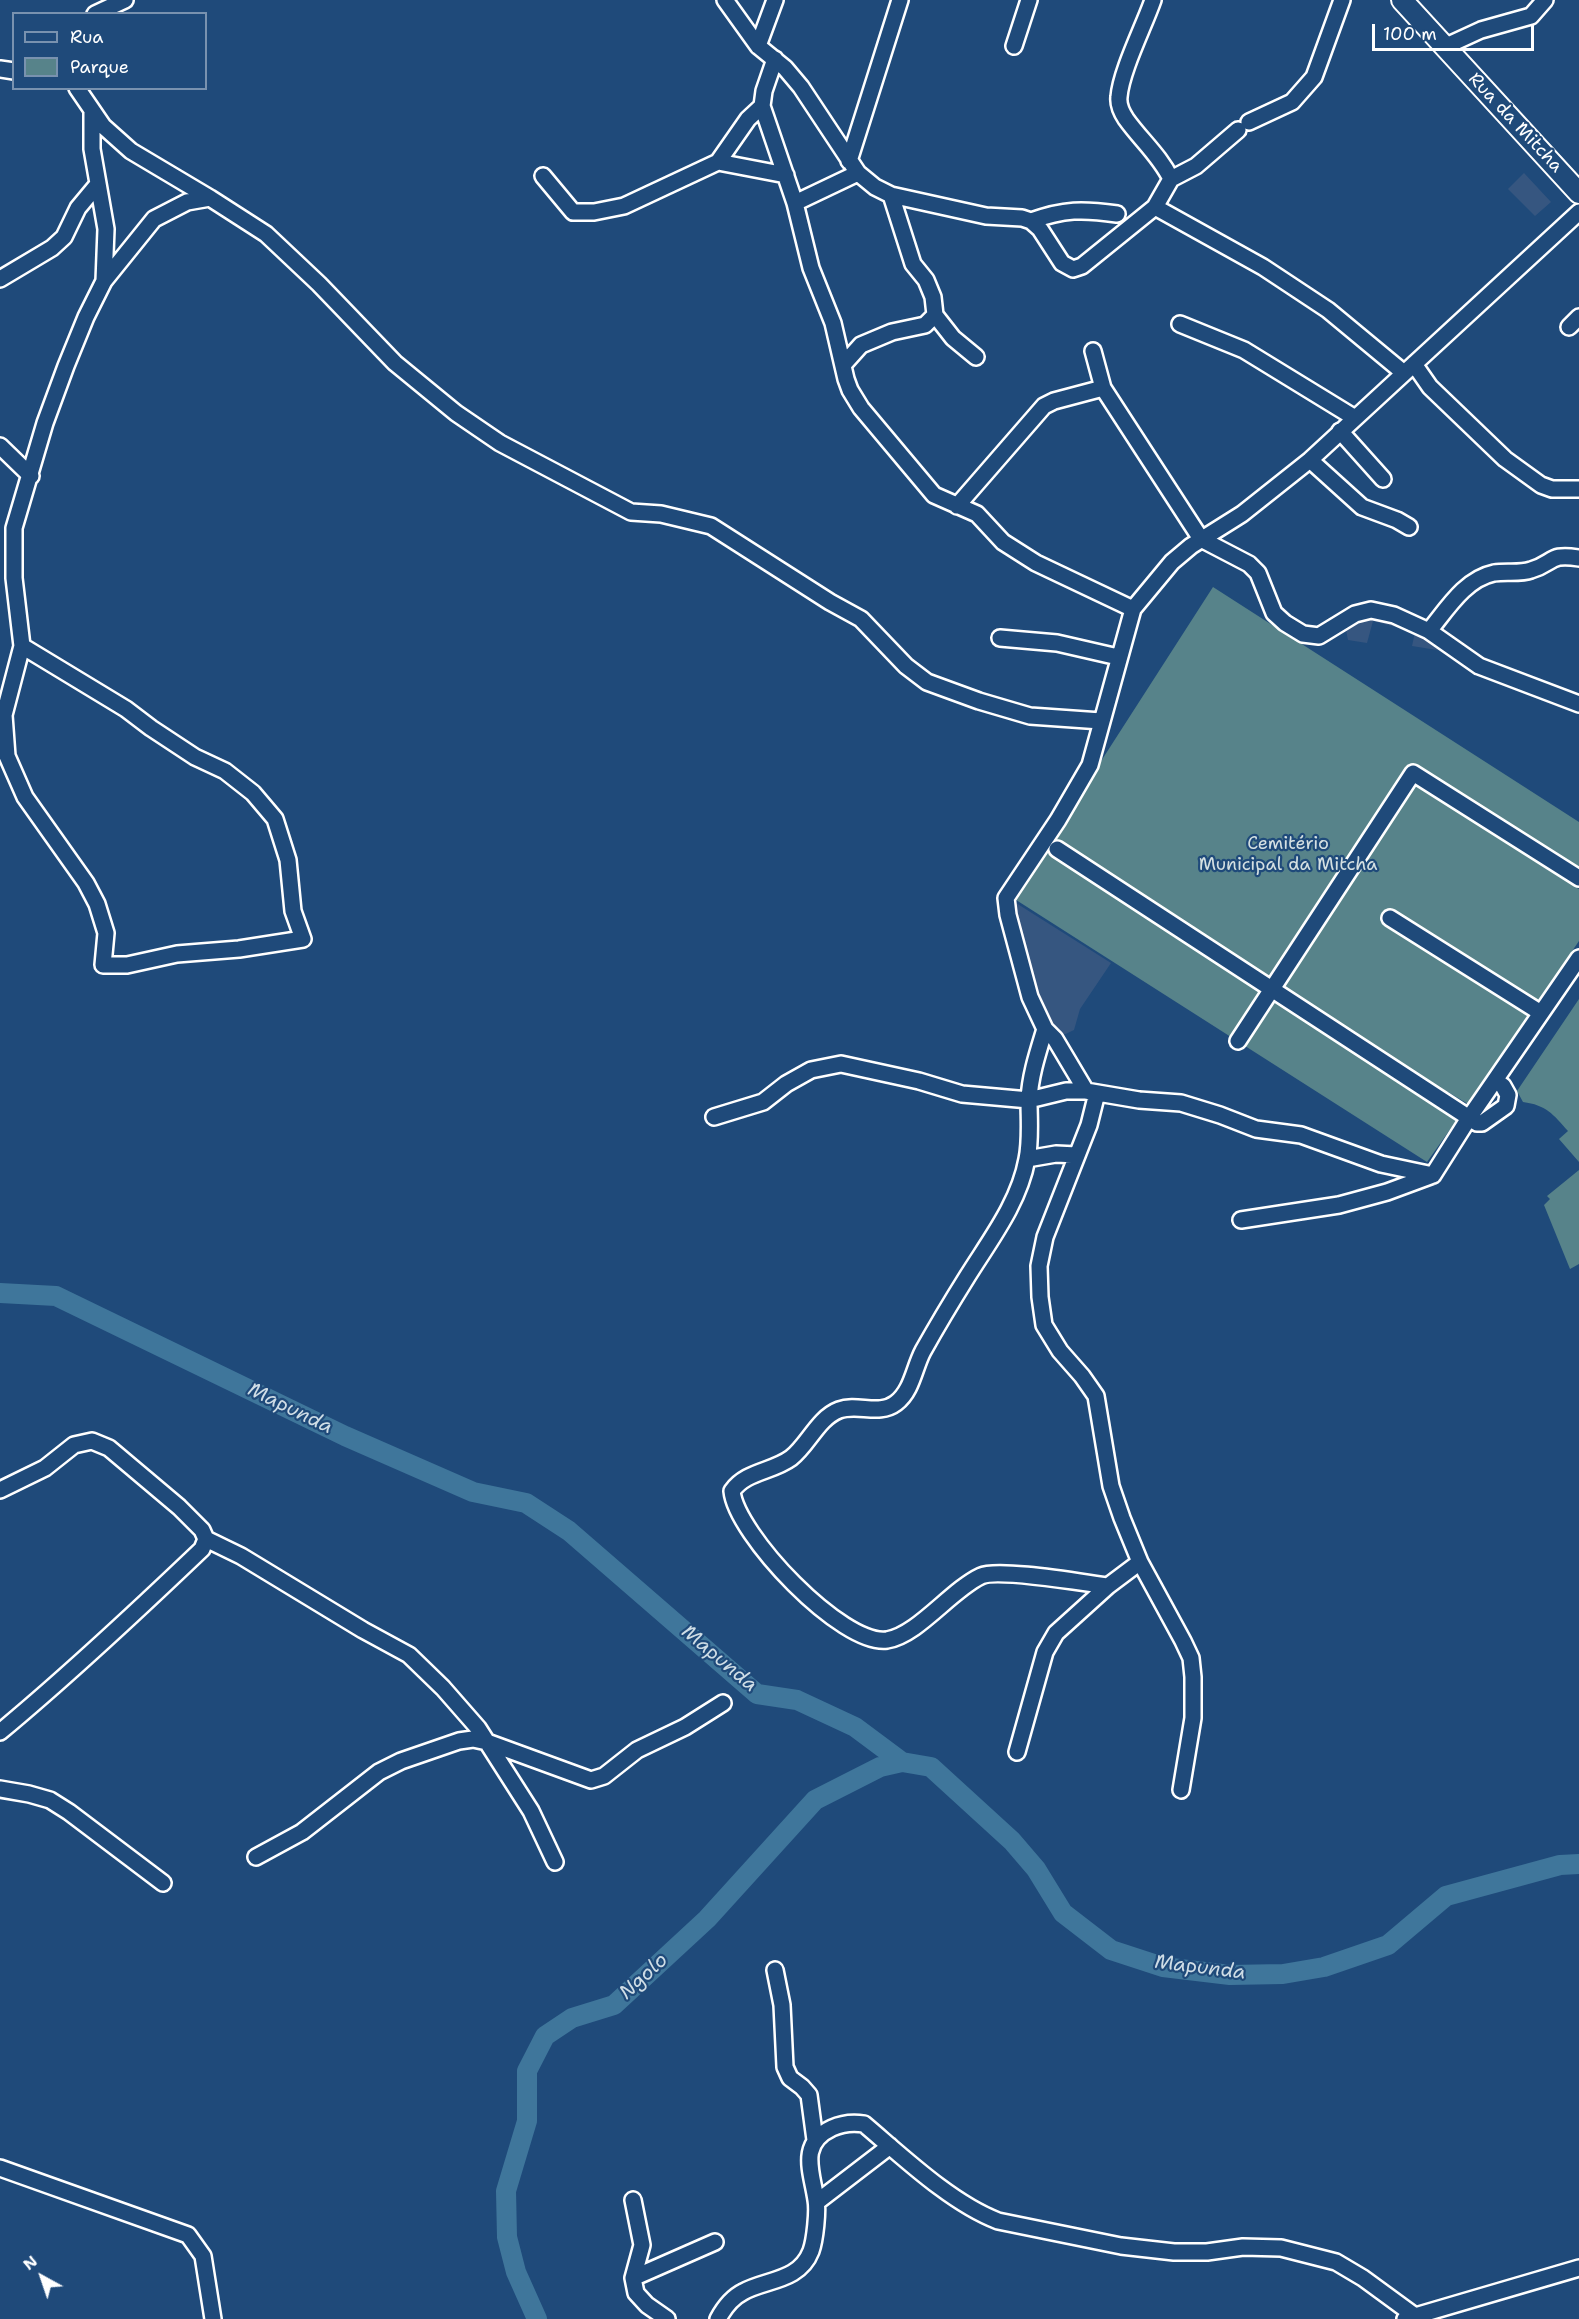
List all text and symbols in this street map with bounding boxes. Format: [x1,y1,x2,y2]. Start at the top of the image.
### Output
legend [12,12,207,90]
scale bar [1375,12,1537,50]
text: 100 m [1383,22,1437,46]
text: Rua [70,25,103,49]
text: Parque [70,55,129,79]
street label: Rua da Mitcha [1463,69,1567,177]
park label: Cemitério Municipal da Mitcha [1199,833,1377,876]
water label: Mapunda [244,1378,336,1440]
water label: Mapunda [676,1620,762,1698]
water label: Ngolo [615,1949,673,2005]
water label: Mapunda [1153,1951,1247,1985]
north arrow [12,2247,72,2307]
text: N [18,2251,42,2275]

